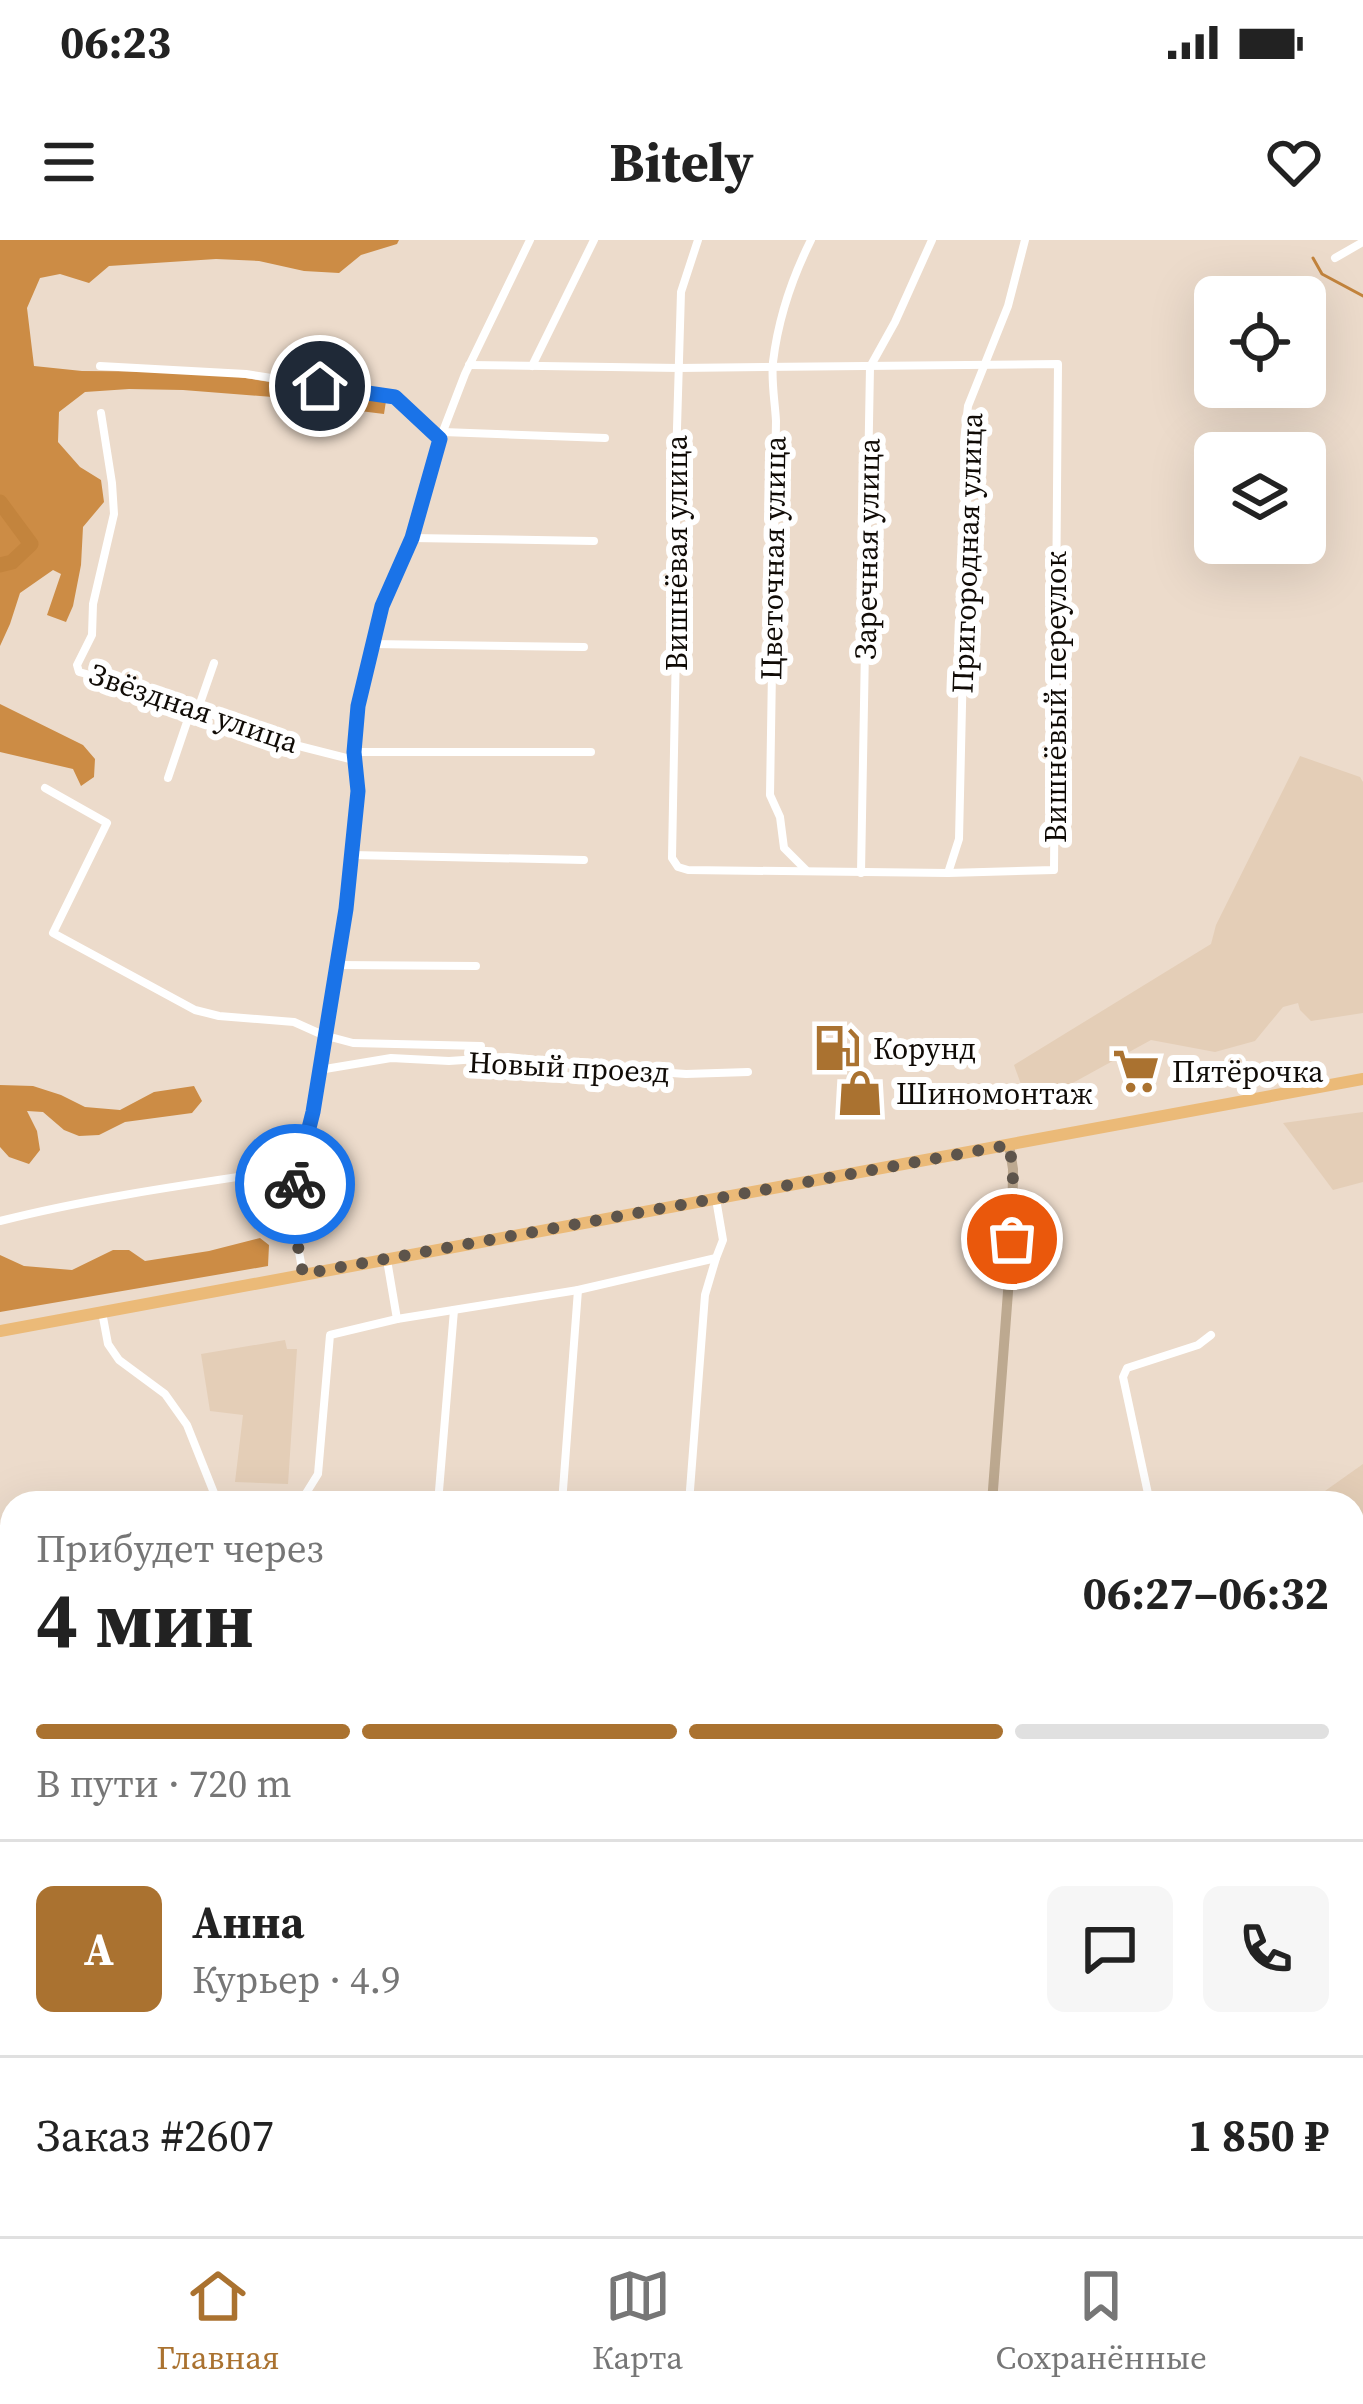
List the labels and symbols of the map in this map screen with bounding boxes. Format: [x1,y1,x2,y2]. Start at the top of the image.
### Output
pin [269,335,371,437]
street label: Пригородная улица [942,411,992,694]
street label: Вишнёвая улица [656,434,697,671]
street label: Цветочная улица [750,435,796,680]
street label: Заречная улица [845,437,889,660]
street label: Вишнёвый переулок [1035,551,1076,843]
street label: Звёздная улица [84,653,305,763]
fuel station icon: Корунд [812,1023,862,1073]
place label: Корунд [873,1028,976,1069]
street label: Новый проезд [467,1041,671,1093]
supermarket icon: Пятёрочка [1111,1046,1161,1096]
place label: Пятёрочка [1172,1051,1324,1092]
shop icon: Шиномонтаж [835,1068,885,1118]
place label: Шиномонтаж [896,1073,1093,1114]
courier [235,1124,355,1244]
pin [961,1188,1063,1290]

